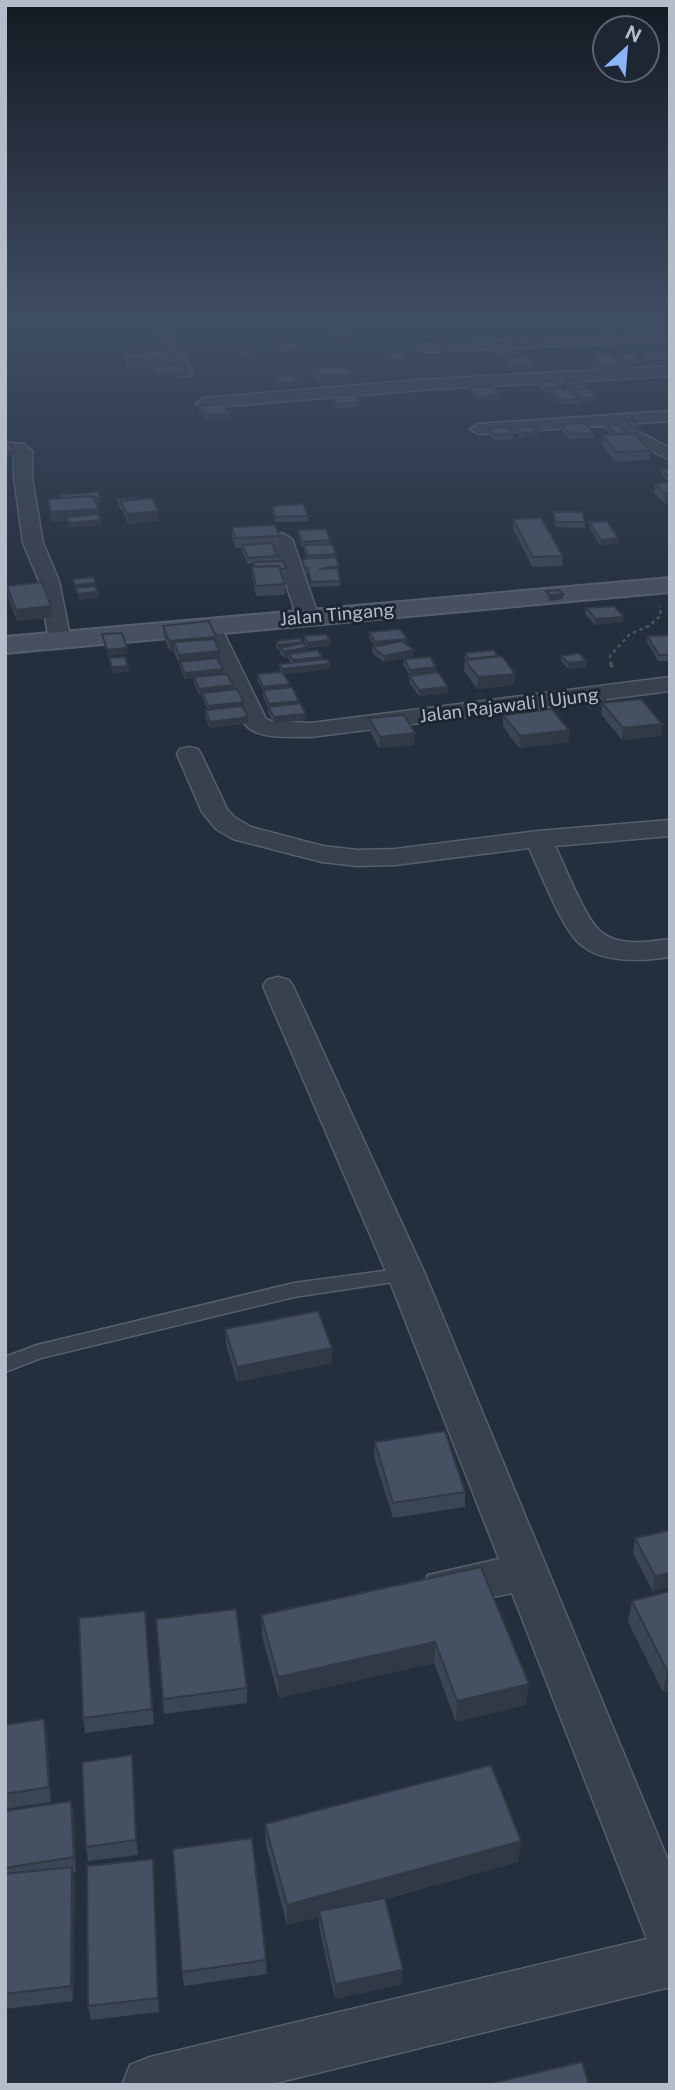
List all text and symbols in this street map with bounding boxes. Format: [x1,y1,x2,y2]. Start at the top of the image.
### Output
north arrow [591,14,661,84]
text: N [622,21,645,47]
street label: Jalan Tingang [279,599,395,629]
street label: Jalan Rajawali I Ujung [418,684,600,726]

